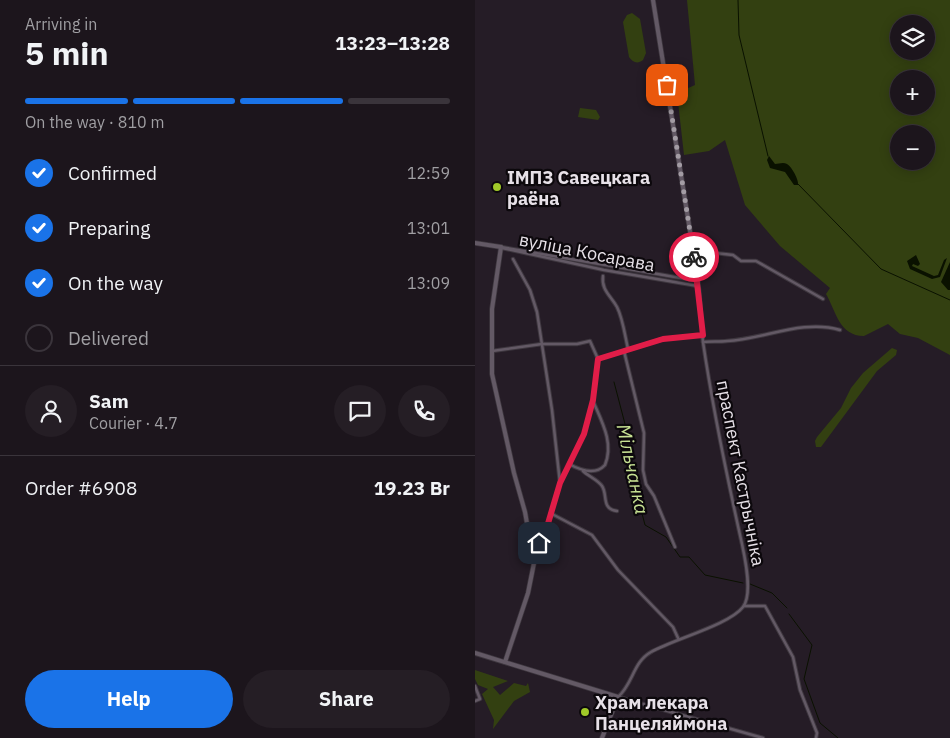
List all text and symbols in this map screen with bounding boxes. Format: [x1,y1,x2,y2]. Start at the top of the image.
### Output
text: Arriving in [25,14,97,34]
map controls [890,15,935,170]
button: layers [890,15,935,60]
text: 13:23–13:28 [335,31,450,55]
text: 5 min [25,32,109,74]
pin [646,64,688,106]
button: + [890,70,935,115]
icon: bag [653,71,681,99]
text: On the way · 810 m [25,112,164,132]
button: − [890,125,935,170]
icon: check [25,159,53,187]
text: Confirmed [68,161,157,185]
text: 12:59 [407,163,450,183]
place label: ІМПЗ Савецкага раёна [507,166,650,210]
marker: ІМПЗ Савецкага раёна [491,181,503,193]
icon: check [25,214,53,242]
text: Preparing [68,216,150,240]
text: 13:01 [407,218,450,238]
street label: вуліца Косарава [517,228,657,277]
courier [669,232,719,282]
icon: bike [680,243,708,271]
icon: check [25,269,53,297]
text: On the way [68,271,163,295]
text: 13:09 [407,273,450,293]
text: Delivered [68,326,149,350]
street label: праспект Кастрычніка [712,378,770,568]
button: person [25,385,77,437]
button: chat [334,385,386,437]
button: phone [398,385,450,437]
text: Sam [89,389,129,413]
text: Courier · 4.7 [89,413,178,433]
water label: Мільчанка [612,421,654,517]
text: Order #6908 [25,476,137,500]
text: 19.23 Br [374,476,450,500]
pin [518,522,560,564]
icon: home [525,529,553,557]
button: Help [25,670,233,728]
button: Share [243,670,450,728]
place label: Храм лекара Панцеляймона [595,691,727,735]
marker: Храм лекара Панцеляймона [579,706,591,718]

